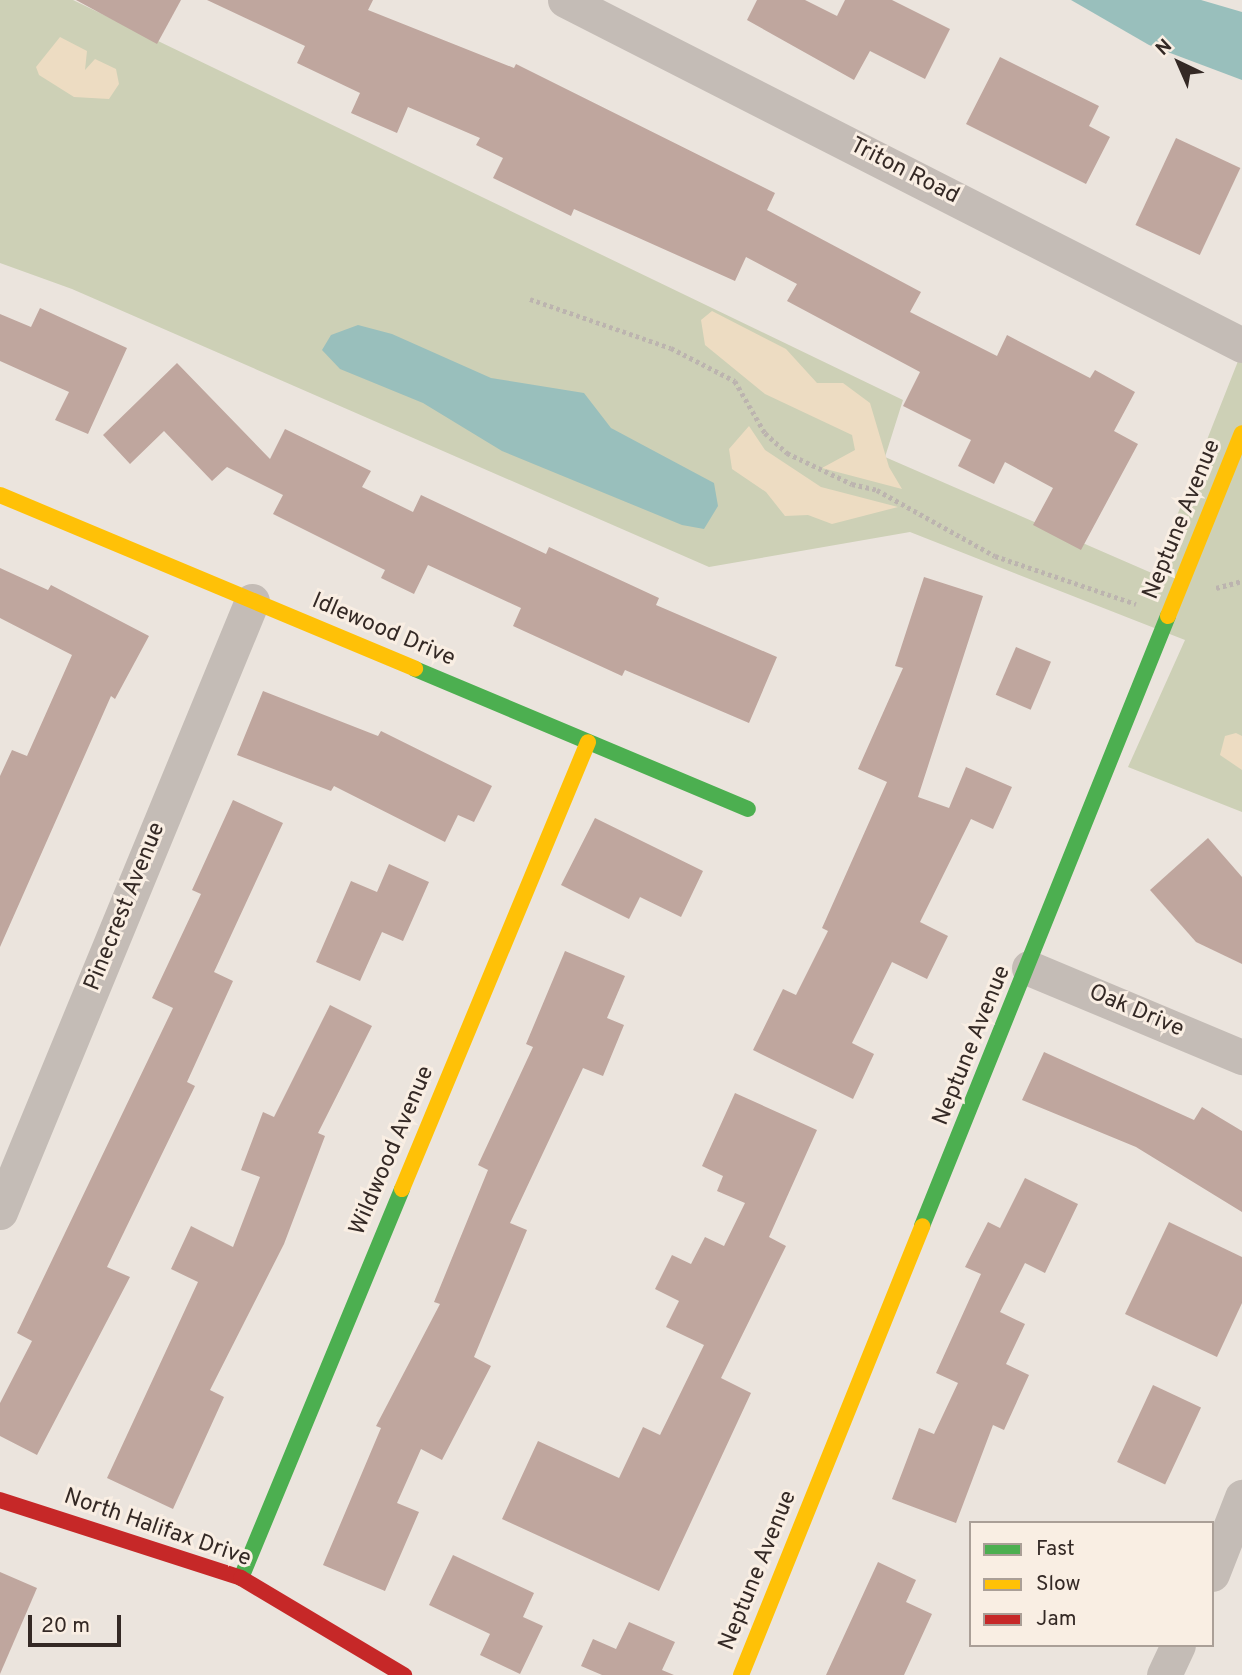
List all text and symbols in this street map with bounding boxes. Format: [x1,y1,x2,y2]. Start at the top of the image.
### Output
north arrow [1144,28,1214,98]
text: N [1151,35,1178,61]
street label: Triton Road [845,133,963,211]
street label: Neptune Avenue [1138,436,1228,604]
street label: Idlewood Drive [307,588,459,674]
street label: Pinecrest Avenue [79,818,173,996]
street label: Neptune Avenue [928,962,1018,1130]
street label: Oak Drive [1084,980,1188,1044]
street label: Wildwood Avenue [345,1062,441,1240]
street label: North Halifax Drive [60,1484,254,1574]
street label: Neptune Avenue [714,1487,804,1655]
legend [969,1521,1214,1647]
text: Fast [1036,1536,1075,1563]
text: Slow [1036,1571,1081,1598]
scale bar [32,1602,124,1646]
text: Jam [1036,1606,1077,1633]
text: 20 m [41,1613,90,1640]

